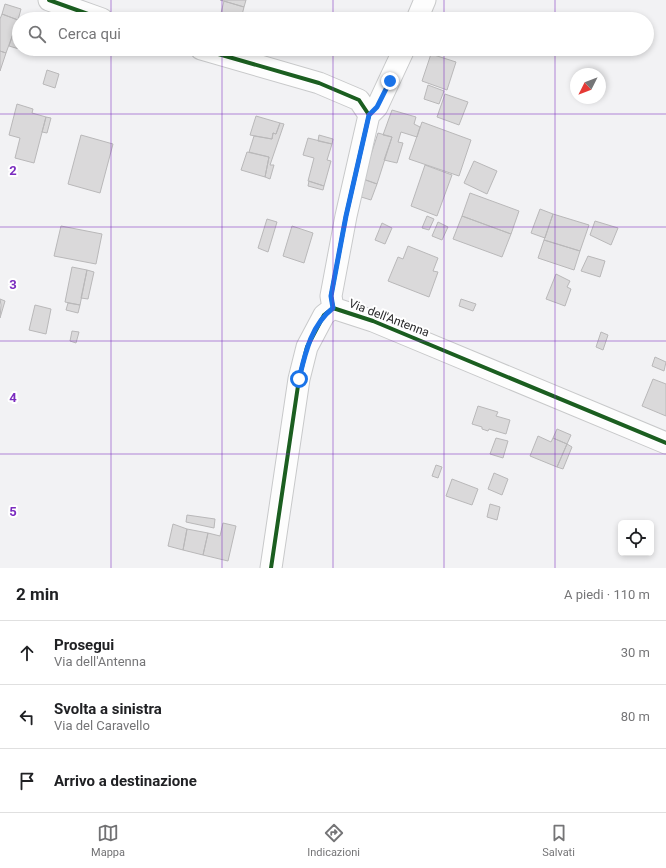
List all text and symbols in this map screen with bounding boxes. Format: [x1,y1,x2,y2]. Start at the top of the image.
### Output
search box [12,12,654,56]
icon: search [26,23,48,45]
text: Cerca qui [58,25,121,43]
north arrow [570,68,606,104]
route end [381,72,399,90]
text: 2 [9,163,17,178]
text: 3 [9,277,17,292]
street label: Via dell'Antenna [347,296,431,340]
route start [290,370,308,388]
text: 4 [9,390,17,405]
text: 5 [9,504,17,519]
map controls [618,520,654,556]
button: locate [618,520,654,556]
text: 2 min [16,584,59,604]
text: A piedi · 110 m [564,587,650,602]
text: Prosegui [54,636,114,654]
icon: ahead [16,642,38,664]
text: 30 m [621,645,650,660]
text: Via dell'Antenna [54,654,146,669]
text: Svolta a sinistra [54,700,162,718]
icon: left [16,706,38,728]
text: 80 m [621,709,650,724]
text: Via del Caravello [54,718,150,733]
icon: arrive [16,770,38,792]
text: Arrivo a destinazione [54,772,197,790]
tab: Mappa [91,822,125,859]
tab: Indicazioni [307,822,360,859]
tab: Salvati [542,822,575,859]

